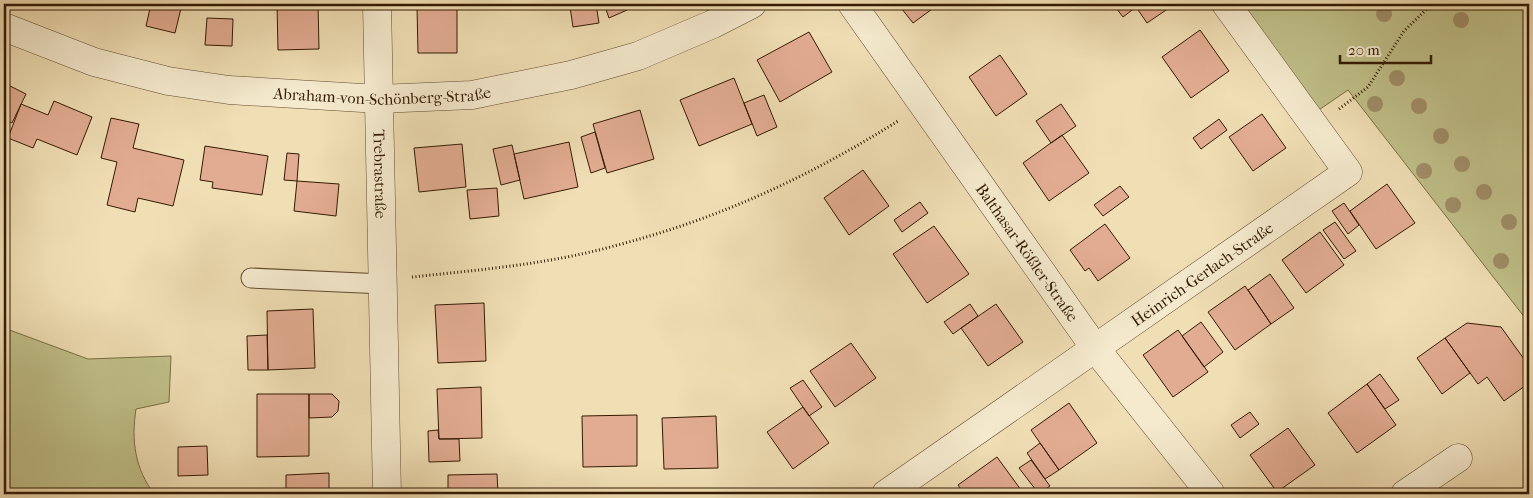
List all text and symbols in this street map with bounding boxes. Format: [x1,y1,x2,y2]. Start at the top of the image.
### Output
scale bar [1340,32,1432,64]
text: 20 m [1348,41,1380,59]
street label: Abraham-von-Schönberg-Straße [272,82,493,109]
street label: Trebrastraße [370,129,391,219]
street label: Balthasar-Rößler-Straße [972,180,1083,325]
street label: Heinrich-Gerlach-Straße [1127,218,1277,330]

